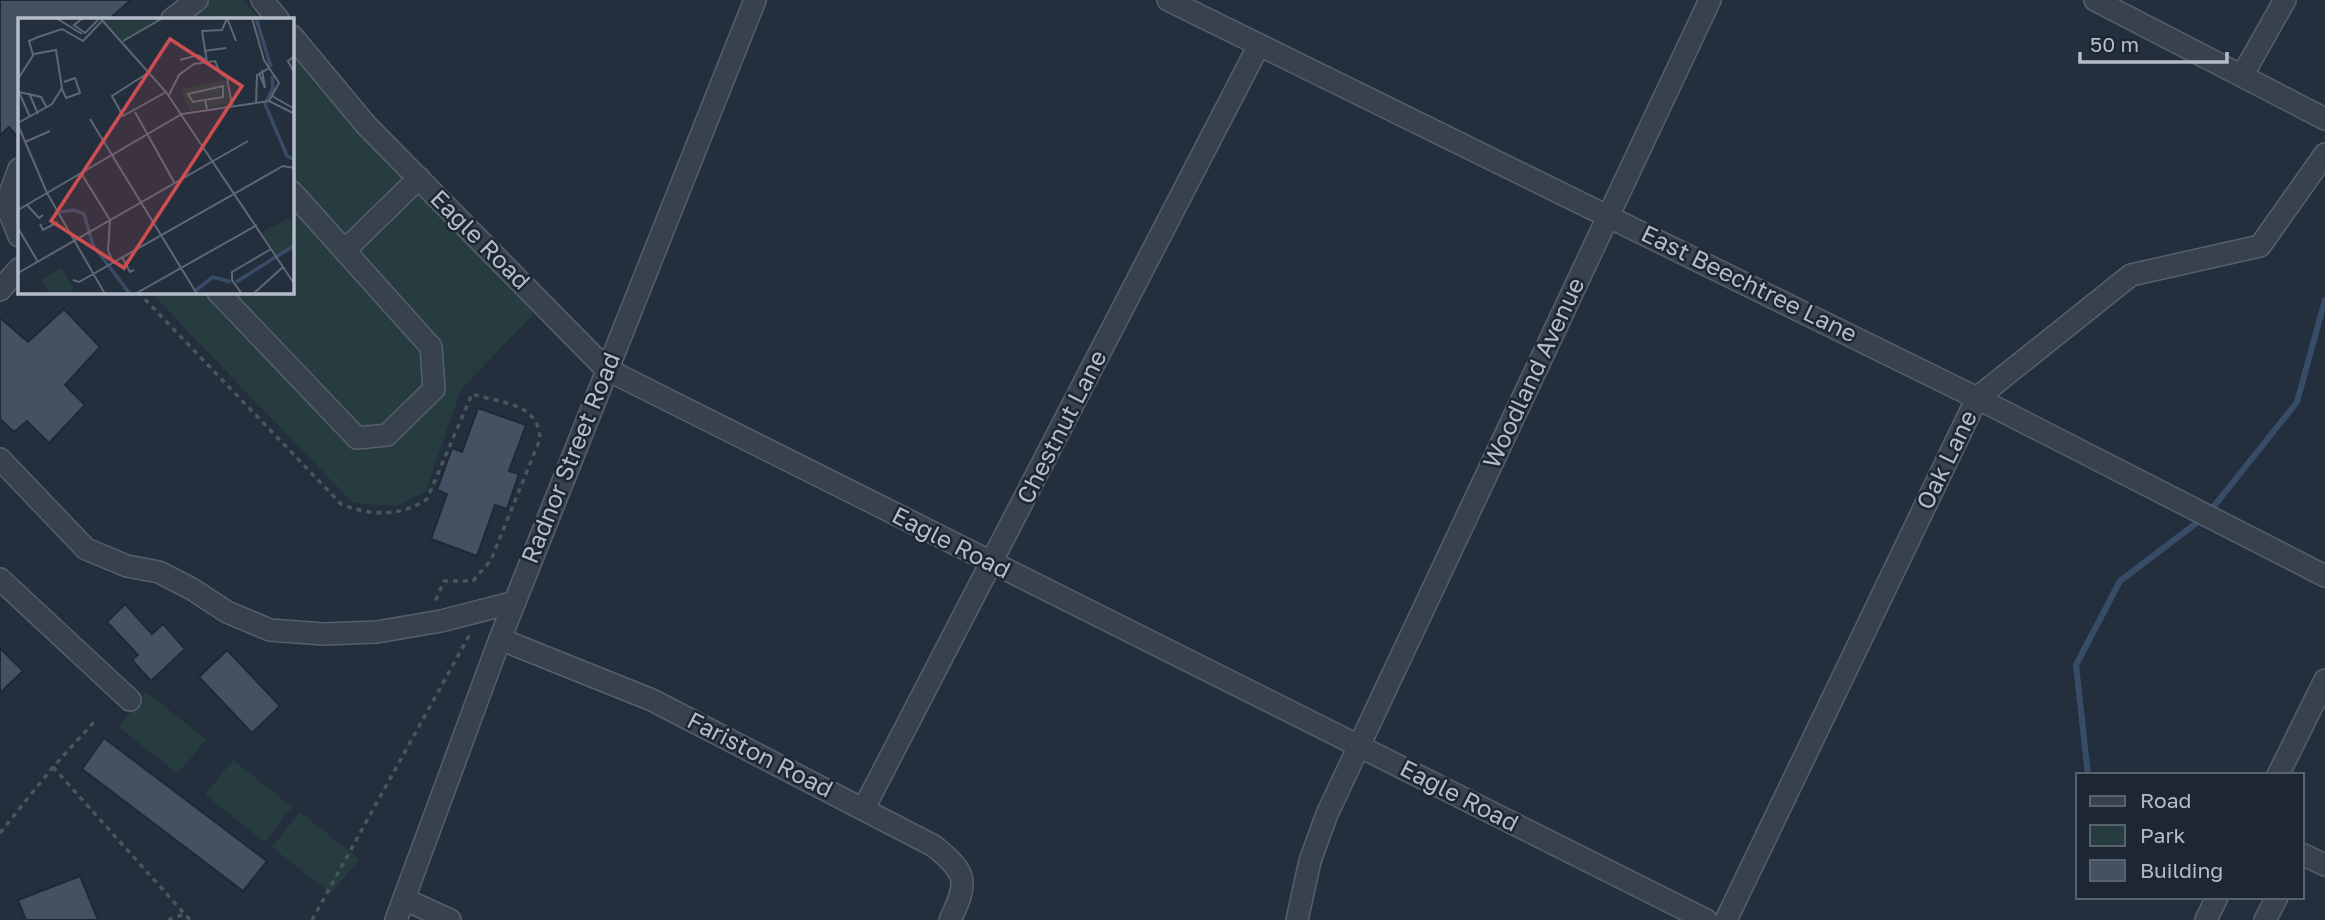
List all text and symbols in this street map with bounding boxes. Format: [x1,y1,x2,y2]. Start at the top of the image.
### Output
inset map [18,18,294,294]
scale bar [2080,21,2227,65]
text: 50 m [2090,31,2139,57]
street label: Eagle Road [425,183,537,295]
street label: East Beechtree Lane [1637,218,1862,348]
street label: Woodland Avenue [1476,272,1590,472]
street label: Chestnut Lane [1010,345,1112,508]
street label: Radnor Street Road [514,348,625,567]
street label: Oak Lane [1909,405,1982,514]
street label: Eagle Road [888,499,1016,584]
street label: Fariston Road [683,705,838,803]
street label: Eagle Road [1396,752,1524,837]
legend [2076,773,2304,899]
text: Road [2140,787,2191,813]
text: Park [2140,822,2186,848]
text: Building [2140,857,2223,883]

